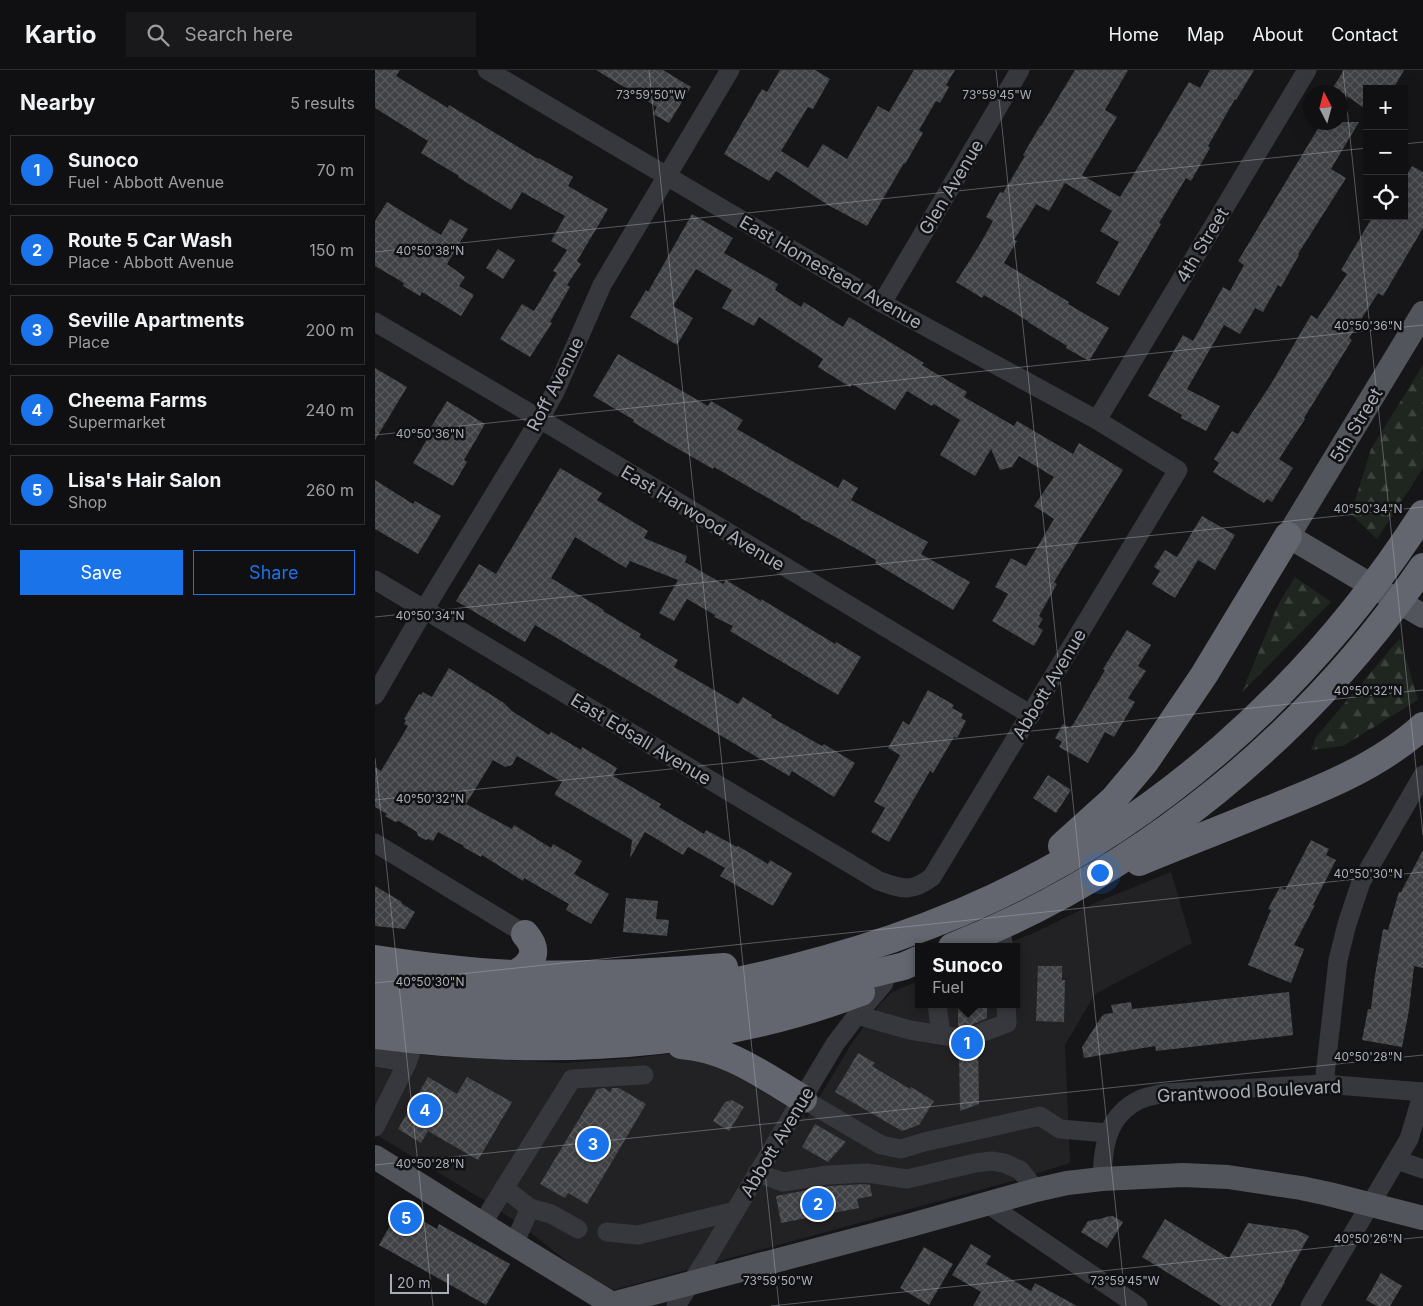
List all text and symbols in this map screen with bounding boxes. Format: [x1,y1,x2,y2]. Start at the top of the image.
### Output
search box [126,12,476,57]
text: Kartio [25,20,96,49]
icon: search [144,21,172,49]
text: Search here [184,23,293,46]
text: Home [1109,24,1159,45]
text: Map [1187,24,1224,45]
text: About [1252,24,1303,45]
text: Contact [1331,24,1398,45]
north arrow [1303,85,1348,130]
map controls [1363,85,1408,220]
button: + [1363,85,1408,130]
text: 73°59'50"W [616,87,686,102]
text: 73°59'45"W [962,87,1032,102]
text: Nearby [20,90,95,115]
text: 5 results [290,93,355,113]
button: − [1363,130,1408,175]
street label: Glen Avenue [914,136,988,238]
text: Sunoco [68,149,139,172]
text: 1 [34,160,40,180]
text: 70 m [317,160,354,180]
text: Fuel · Abbott Avenue [68,172,224,192]
button: locate [1363,175,1408,220]
street label: 4th Street [1171,203,1233,286]
street label: East Homestead Avenue [736,211,926,333]
text: Route 5 Car Wash [68,229,232,252]
text: 2 [32,240,42,260]
text: 150 m [309,240,354,260]
text: 40°50'38"N [396,243,464,258]
text: Place · Abbott Avenue [68,252,234,272]
text: Seville Apartments [68,309,244,332]
text: 40°50'36"N [1334,318,1402,333]
text: 3 [32,320,42,340]
text: 200 m [306,320,354,340]
text: Place [68,332,110,352]
street label: Roff Avenue [522,333,588,435]
street label: 5th Street [1326,384,1387,466]
text: Cheema Farms [68,389,207,412]
text: 4 [32,400,42,420]
text: 240 m [306,400,354,420]
text: Supermarket [68,412,165,432]
text: 40°50'36"N [396,426,464,441]
street label: East Harwood Avenue [617,461,789,575]
text: Lisa's Hair Salon [68,469,221,492]
text: 5 [32,480,42,500]
text: 260 m [306,480,354,500]
text: Shop [68,492,107,512]
text: 40°50'34"N [1333,501,1403,516]
button: Save [20,550,183,595]
button: Share [193,550,355,595]
text: 40°50'34"N [395,608,465,623]
street label: Abbott Avenue [1008,625,1090,743]
text: 40°50'32"N [1334,683,1402,698]
street label: East Edsall Avenue [567,689,715,789]
text: 40°50'32"N [396,791,464,806]
your location [1087,860,1113,886]
text: 40°50'30"N [1334,866,1402,881]
popup [915,943,1020,1008]
text: Sunoco [932,954,1003,977]
text: 40°50'30"N [396,974,464,989]
text: Fuel [932,977,964,997]
pin: 1 [951,1024,983,1062]
text: 40°50'28"N [1334,1049,1402,1064]
street label: Grantwood Boulevard [1156,1076,1342,1106]
street label: Abbott Avenue [736,1083,818,1201]
pin: 4 [409,1091,441,1129]
pin: 3 [577,1125,609,1163]
text: 40°50'28"N [396,1156,464,1171]
pin: 2 [802,1185,834,1223]
pin: 5 [390,1199,422,1237]
text: 40°50'26"N [1334,1231,1402,1246]
scale bar [390,1271,449,1294]
text: 73°59'50"W [743,1273,813,1288]
text: 73°59'45"W [1090,1273,1160,1288]
text: 20 m [397,1274,431,1291]

